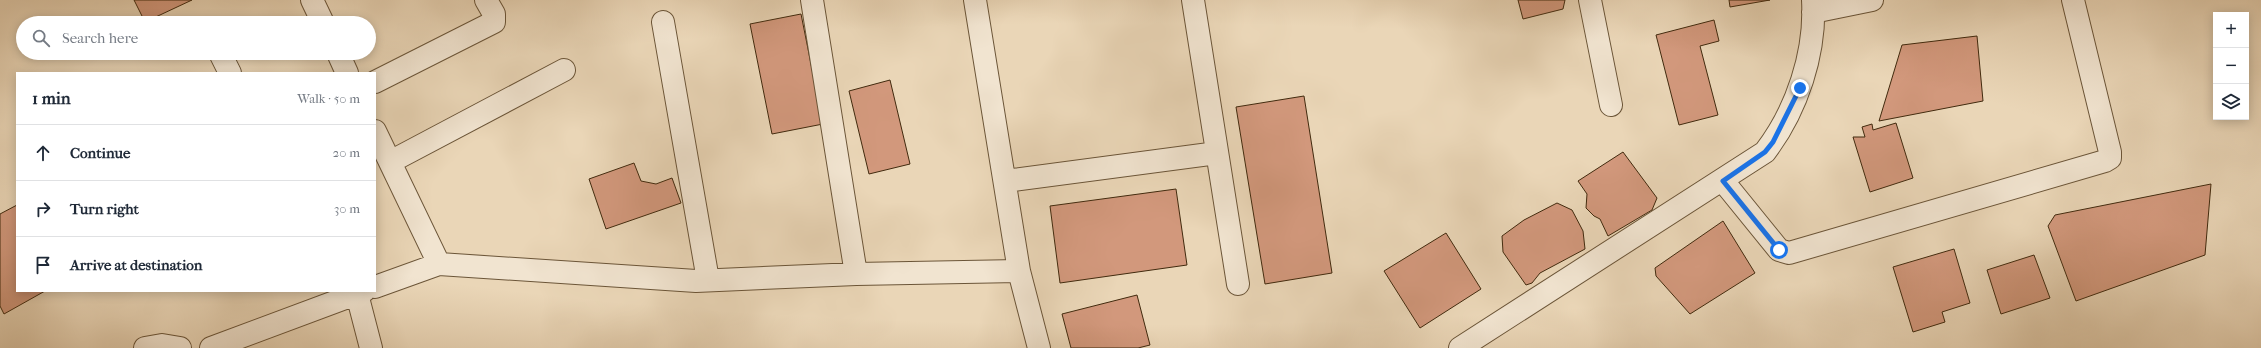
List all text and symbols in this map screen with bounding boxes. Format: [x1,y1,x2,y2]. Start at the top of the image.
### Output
map controls [2213,12,2249,120]
button: + [2213,12,2249,48]
search box [16,16,376,60]
icon: search [30,27,52,49]
text: Search here [62,29,138,47]
button: − [2213,48,2249,84]
route end [1791,79,1809,97]
button: layers [2213,84,2249,120]
text: 1 min [32,88,71,108]
text: Walk · 50 m [297,91,360,106]
icon: ahead [32,142,54,164]
text: Continue [70,144,130,162]
text: 20 m [333,145,360,160]
icon: right [32,198,54,220]
text: Turn right [70,200,139,218]
text: 30 m [334,201,360,216]
route start [1770,241,1788,259]
icon: arrive [32,254,54,276]
text: Arrive at destination [70,256,202,274]

